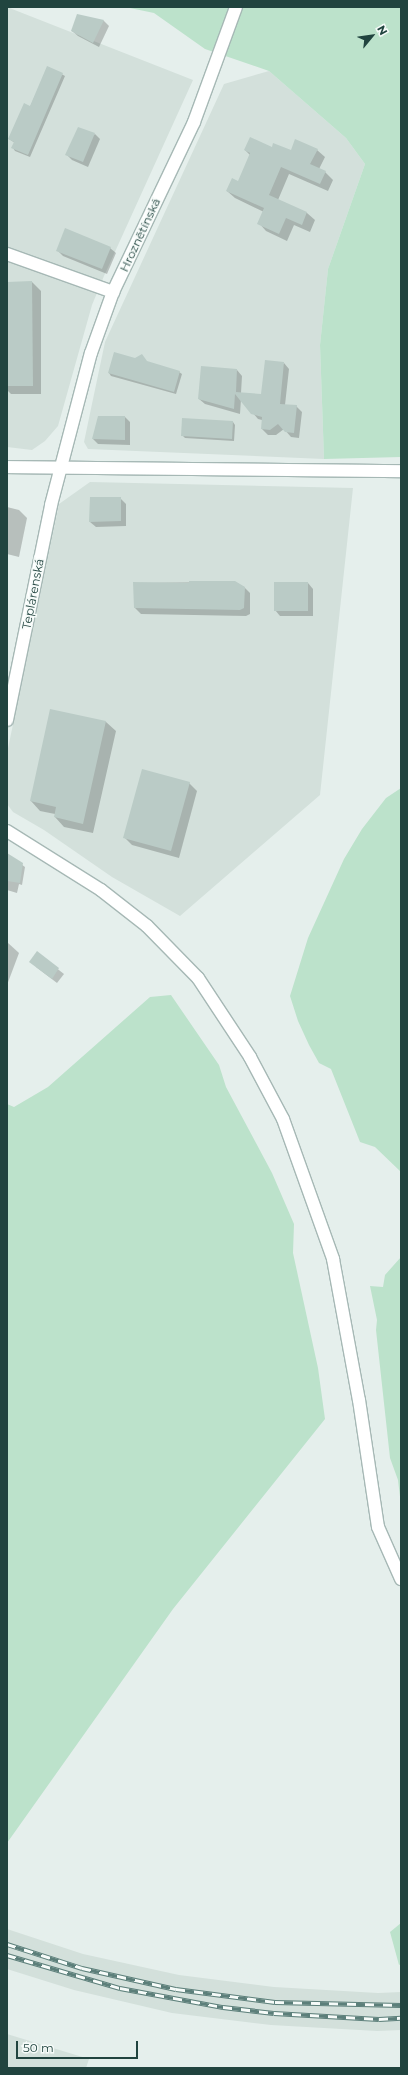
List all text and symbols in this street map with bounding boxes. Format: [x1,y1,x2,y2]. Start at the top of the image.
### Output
north arrow [352,16,392,56]
text: N [374,23,391,37]
street label: Hroznětínská [117,196,163,274]
street label: Teplárenská [19,557,47,631]
scale bar [18,2033,140,2059]
text: 50 m [23,2040,54,2055]

